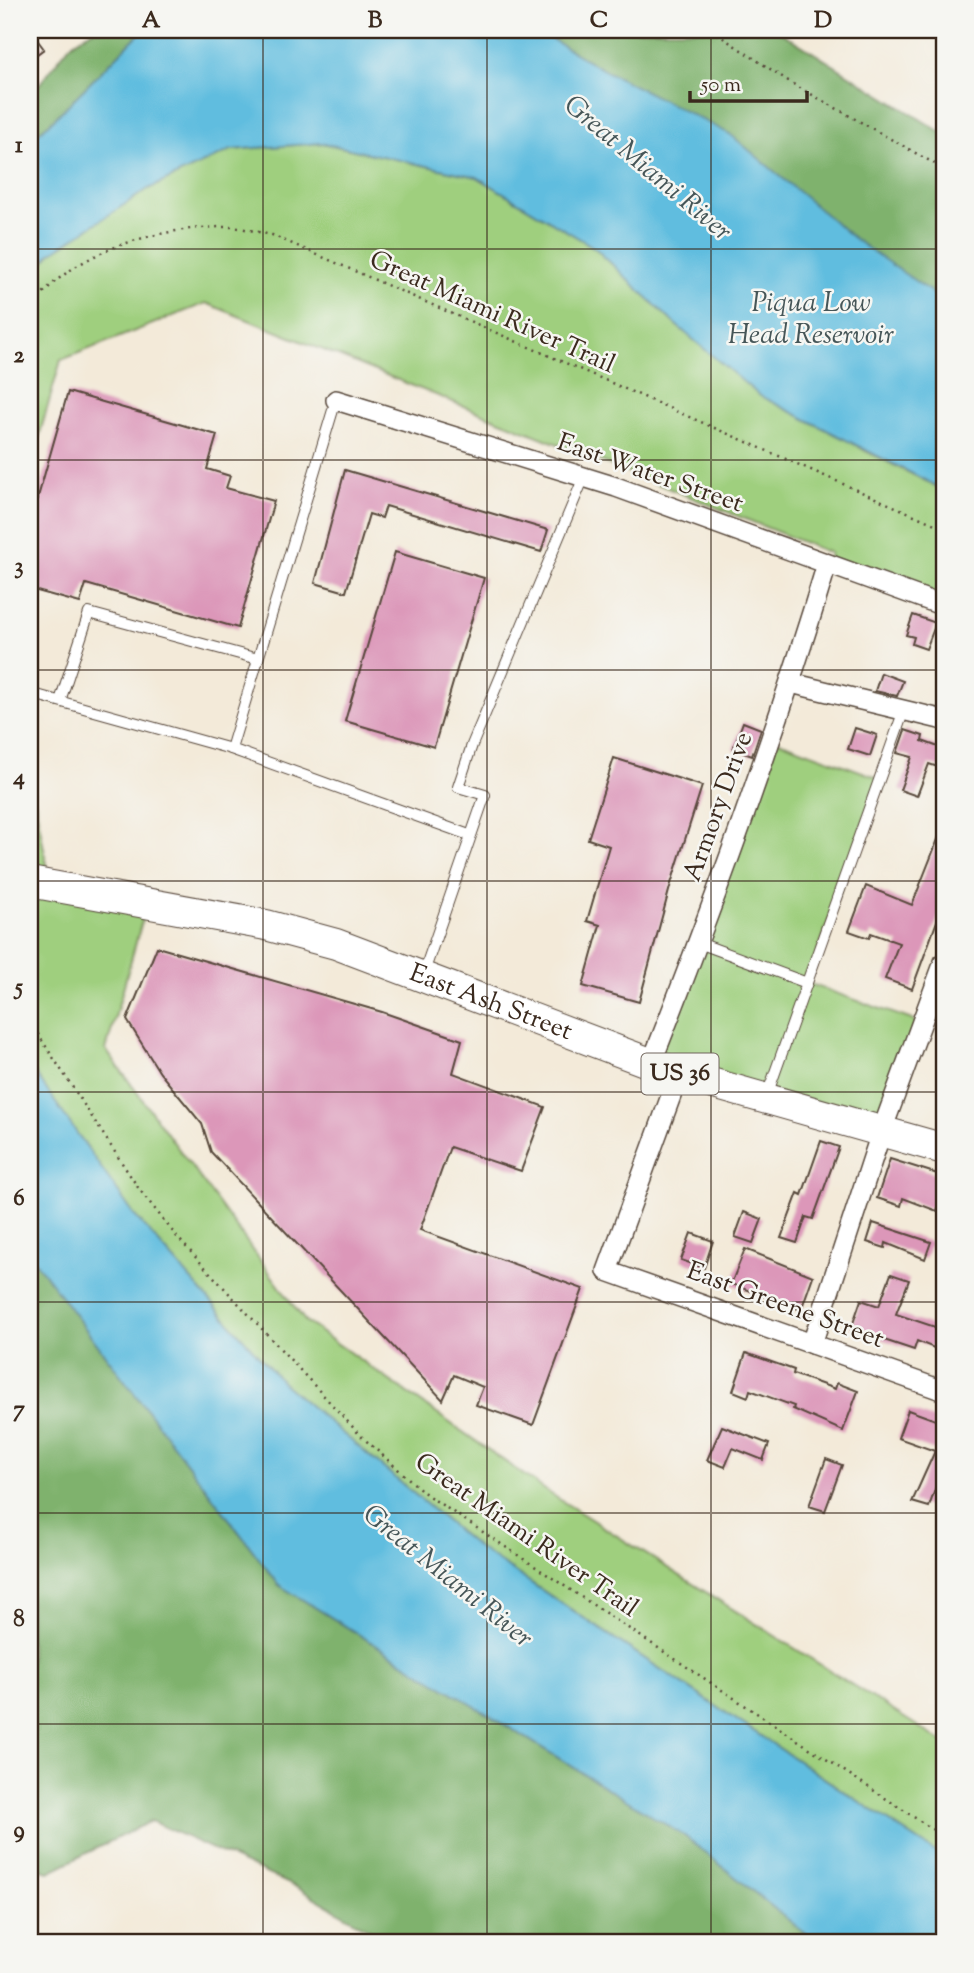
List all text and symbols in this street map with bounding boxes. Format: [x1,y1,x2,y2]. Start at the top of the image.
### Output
text: A [142,5,161,38]
text: B [368,5,383,38]
text: C [590,5,608,38]
text: D [814,5,832,38]
scale bar [690,60,808,104]
text: 50 m [700,71,741,101]
water label: Great Miami River [554,86,740,252]
text: 1 [15,130,23,163]
street label: Great Miami River Trail [363,242,621,384]
water label: Piqua Low Head Reservoir [728,284,894,356]
text: 2 [14,340,25,373]
street label: East Water Street [552,425,748,523]
text: 3 [14,551,24,584]
street label: Armory Drive [675,727,763,887]
text: 4 [12,762,25,795]
street label: East Ash Street [404,955,578,1050]
text: 5 [13,972,23,1005]
road number: US 36 [642,1054,718,1094]
text: 6 [13,1183,25,1216]
street label: East Greene Street [681,1253,889,1359]
text: 7 [13,1394,25,1427]
street label: Great Miami River Trail [408,1447,644,1625]
water label: Great Miami River [355,1498,539,1656]
text: 8 [13,1604,25,1637]
text: 9 [13,1815,25,1848]

